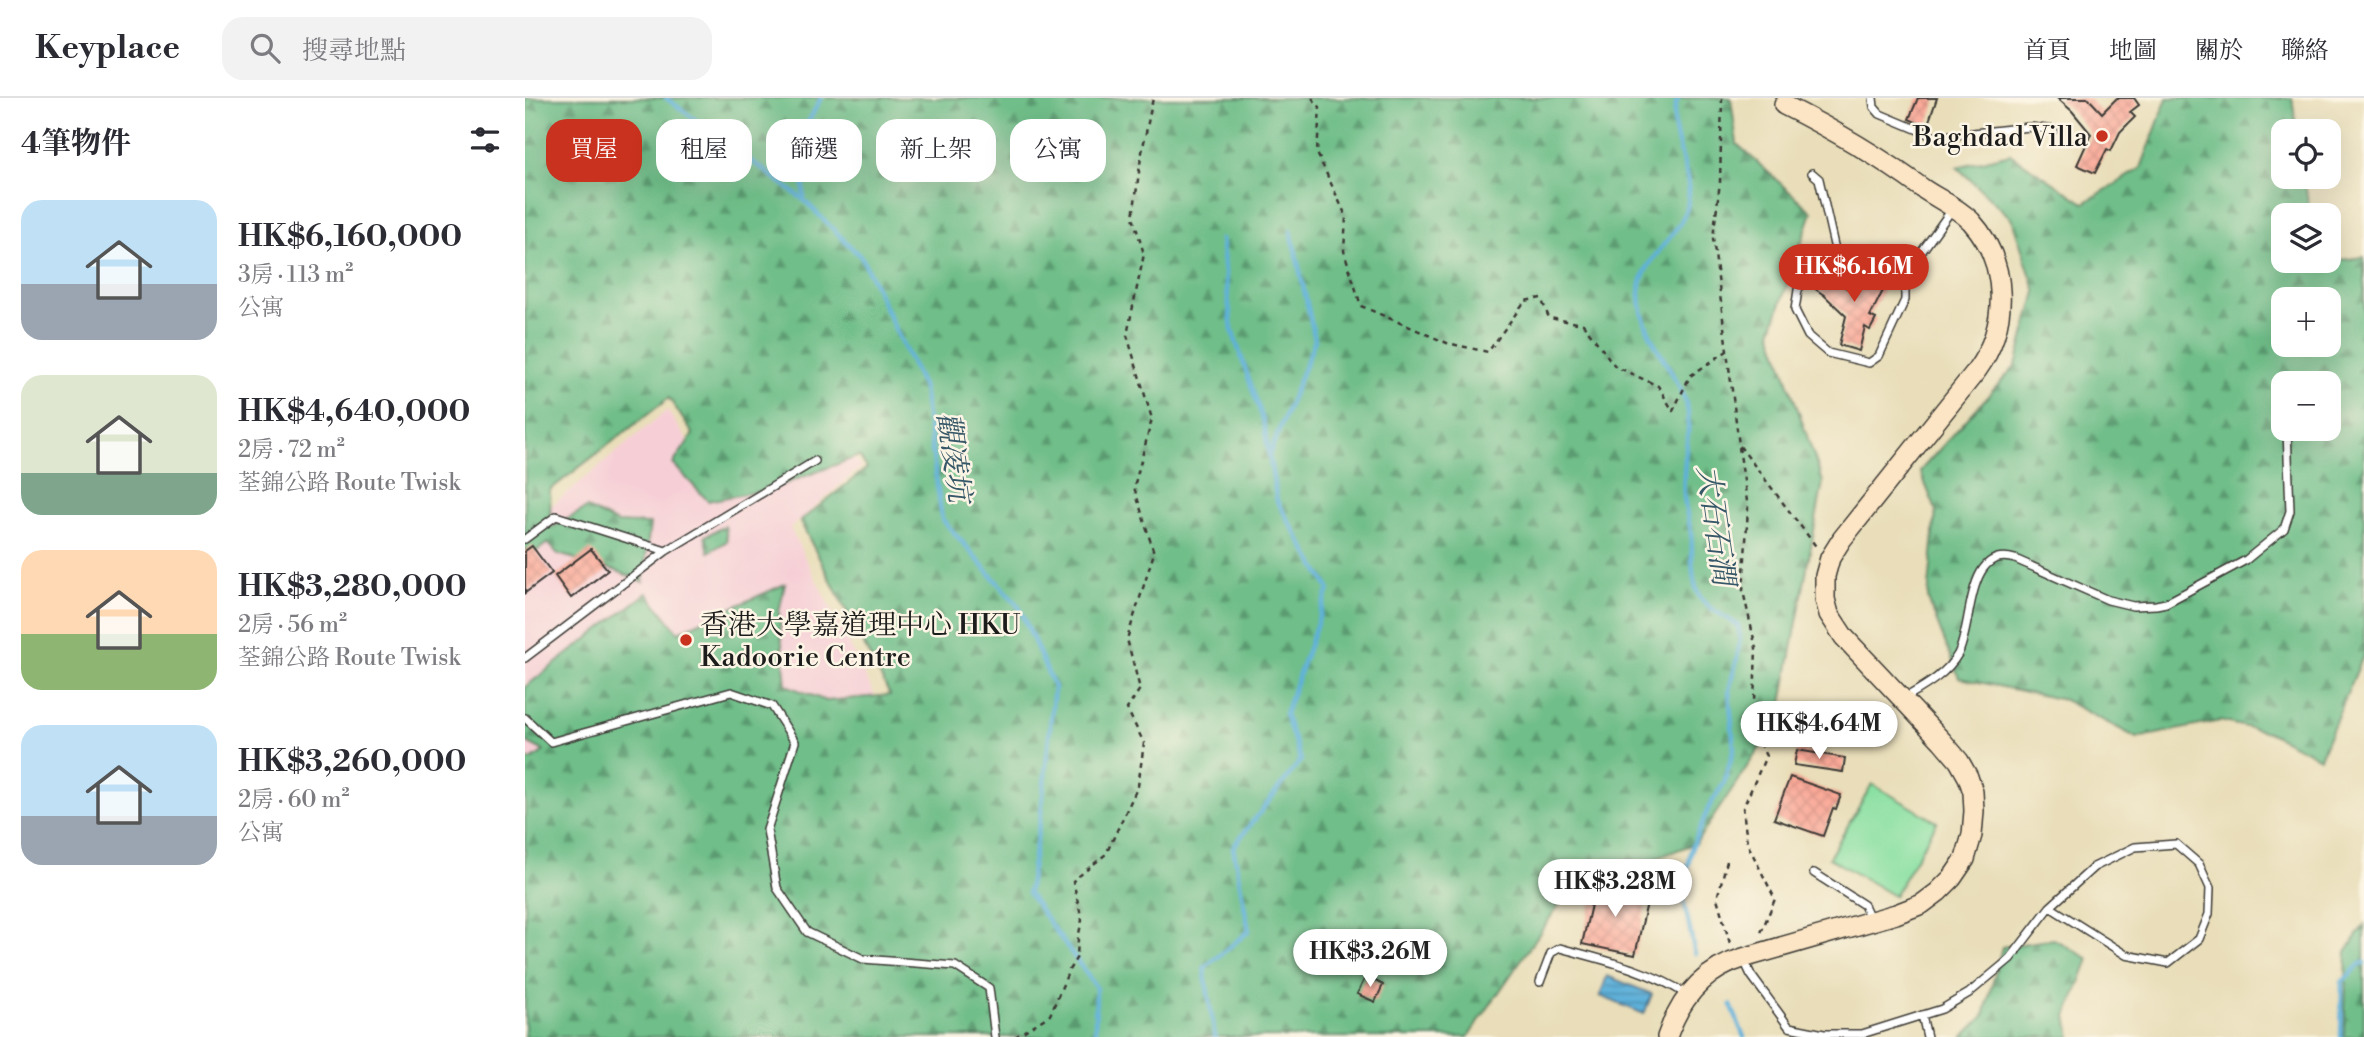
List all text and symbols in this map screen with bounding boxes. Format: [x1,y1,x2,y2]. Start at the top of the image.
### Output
search box [222,17,712,80]
text: Keyplace [35,28,180,69]
icon: search [246,29,284,67]
text: 搜尋地點 [302,35,406,67]
text: 首頁 [2023,36,2071,66]
text: 地圖 [2109,36,2157,66]
text: 關於 [2195,36,2243,66]
text: 聯絡 [2281,36,2329,66]
chip: 買屋 [546,119,642,182]
chip: 租屋 [656,119,752,182]
chip: 篩選 [766,119,862,182]
chip: 新上架 [876,119,996,182]
chip: 公寓 [1010,119,1106,182]
map controls [2271,119,2341,441]
button: locate [2271,119,2341,189]
place label: Baghdad Villa [1912,120,2089,155]
icon: filters [466,121,504,159]
text: 4筆物件 [21,125,131,163]
marker: Baghdad Villa [2094,128,2110,144]
button: layers [2271,203,2341,273]
text: HK$6,160,000 [238,218,462,256]
icon: home [77,228,161,312]
pin: HK$6.16M [1782,244,1926,304]
text: HK$6.16M [1795,253,1913,281]
text: 3房 · 113 m² [238,261,353,289]
button: + [2271,287,2341,357]
text: 公寓 [238,294,284,322]
button: − [2271,371,2341,441]
text: HK$4,640,000 [238,393,470,431]
icon: home [77,403,161,487]
water label: 觀凌坑 [928,410,979,508]
text: 2房 · 72 m² [238,436,345,464]
water label: 大石石澗 [1688,463,1743,592]
text: 荃錦公路 Route Twisk [238,469,460,497]
text: HK$3,280,000 [238,568,467,606]
icon: home [77,578,161,662]
place label: 香港大學嘉道理中心 HKU Kadoorie Centre [700,608,1021,675]
text: 2房 · 56 m² [238,611,347,639]
marker: 香港大學嘉道理中心 HKU Kadoorie Centre [678,632,694,648]
text: 荃錦公路 Route Twisk [238,644,460,672]
pin: HK$4.64M [1747,702,1891,761]
text: HK$4.64M [1757,710,1881,738]
text: HK$3,260,000 [238,743,466,781]
icon: home [77,753,161,837]
text: 2房 · 60 m² [238,786,350,814]
text: 公寓 [238,819,284,847]
pin: HK$3.28M [1543,860,1687,919]
text: HK$3.28M [1554,868,1676,896]
pin: HK$3.26M [1298,930,1442,989]
text: HK$3.26M [1309,938,1431,966]

